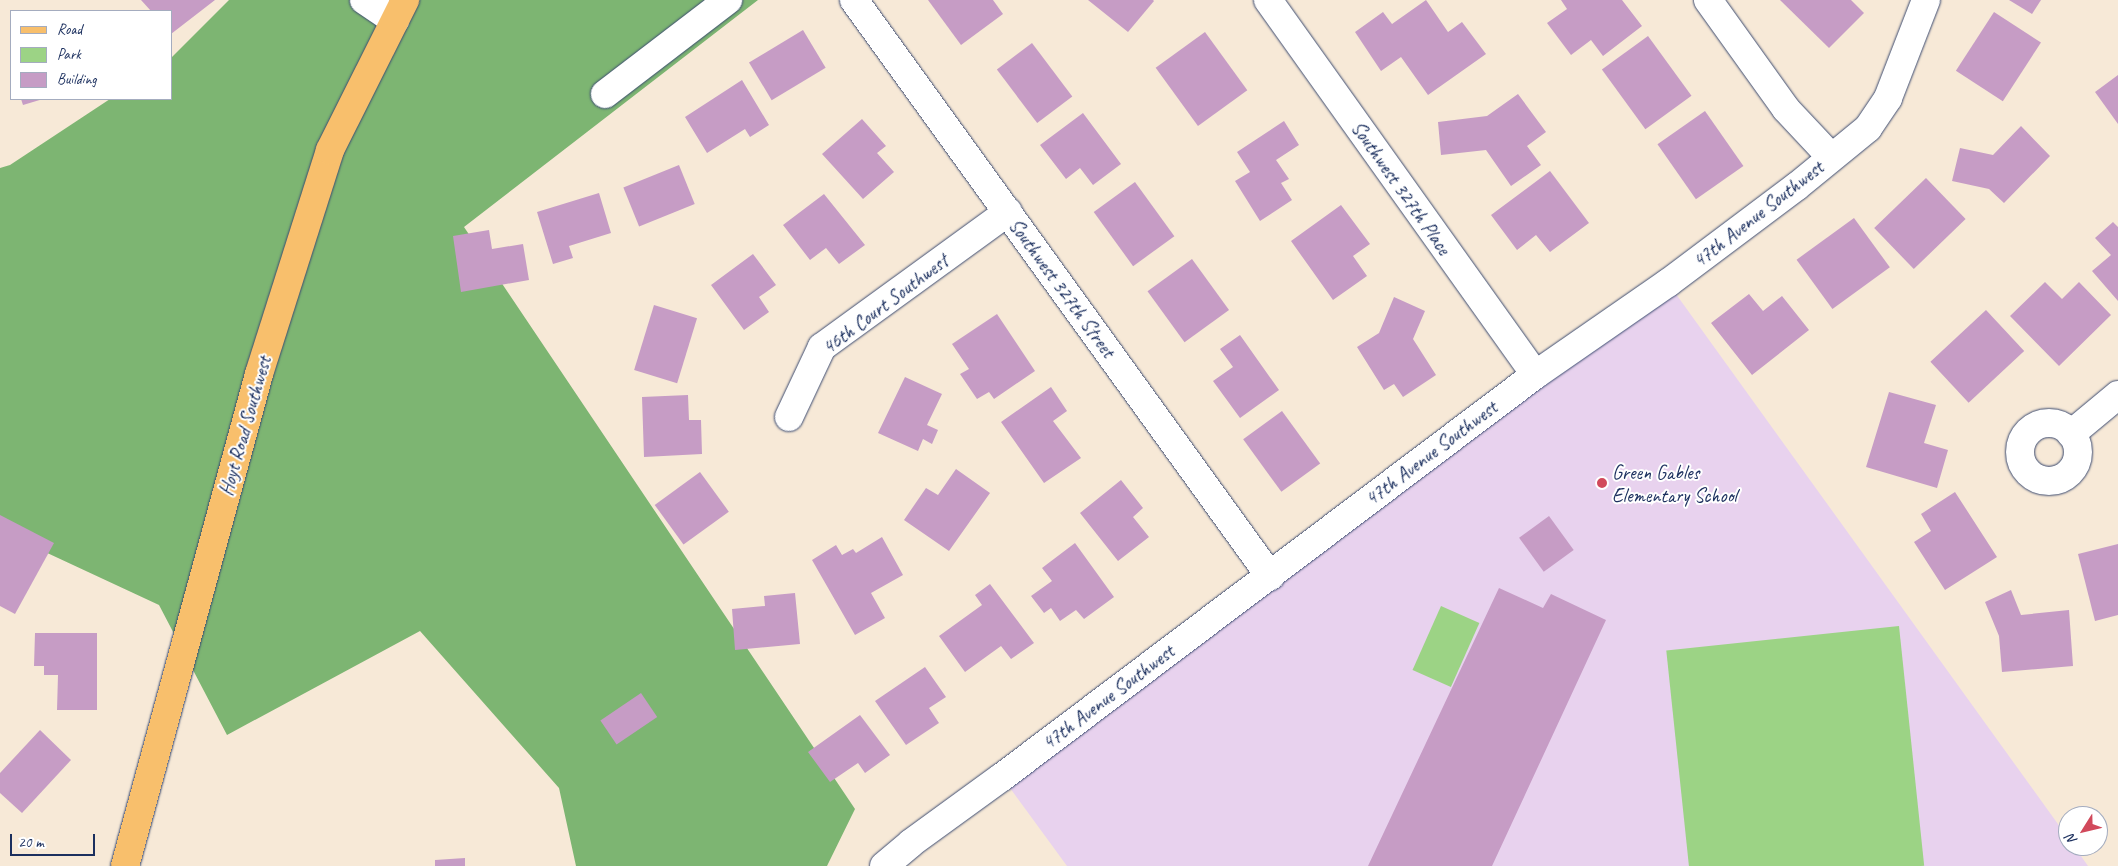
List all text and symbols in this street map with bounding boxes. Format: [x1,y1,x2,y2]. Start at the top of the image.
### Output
legend [10,10,172,100]
text: Road [57,20,82,39]
text: Park [57,45,81,64]
text: Building [57,70,96,89]
street label: Southwest 327th Place [1346,117,1456,259]
street label: 47th Avenue Southwest [1688,156,1828,272]
street label: Southwest 327th Street [1004,214,1120,362]
street label: 46th Court Southwest [817,249,953,359]
street label: Hoyt Road Southwest [214,353,276,499]
street label: 47th Avenue Southwest [1360,395,1502,511]
place label: Green Gables Elementary School [1612,460,1737,507]
marker: Green Gables Elementary School [1596,477,1608,489]
street label: 47th Avenue Southwest [1037,639,1179,755]
north arrow [2058,806,2108,856]
scale bar [12,824,98,856]
text: N [2062,831,2081,848]
text: 20 m [18,833,44,852]

